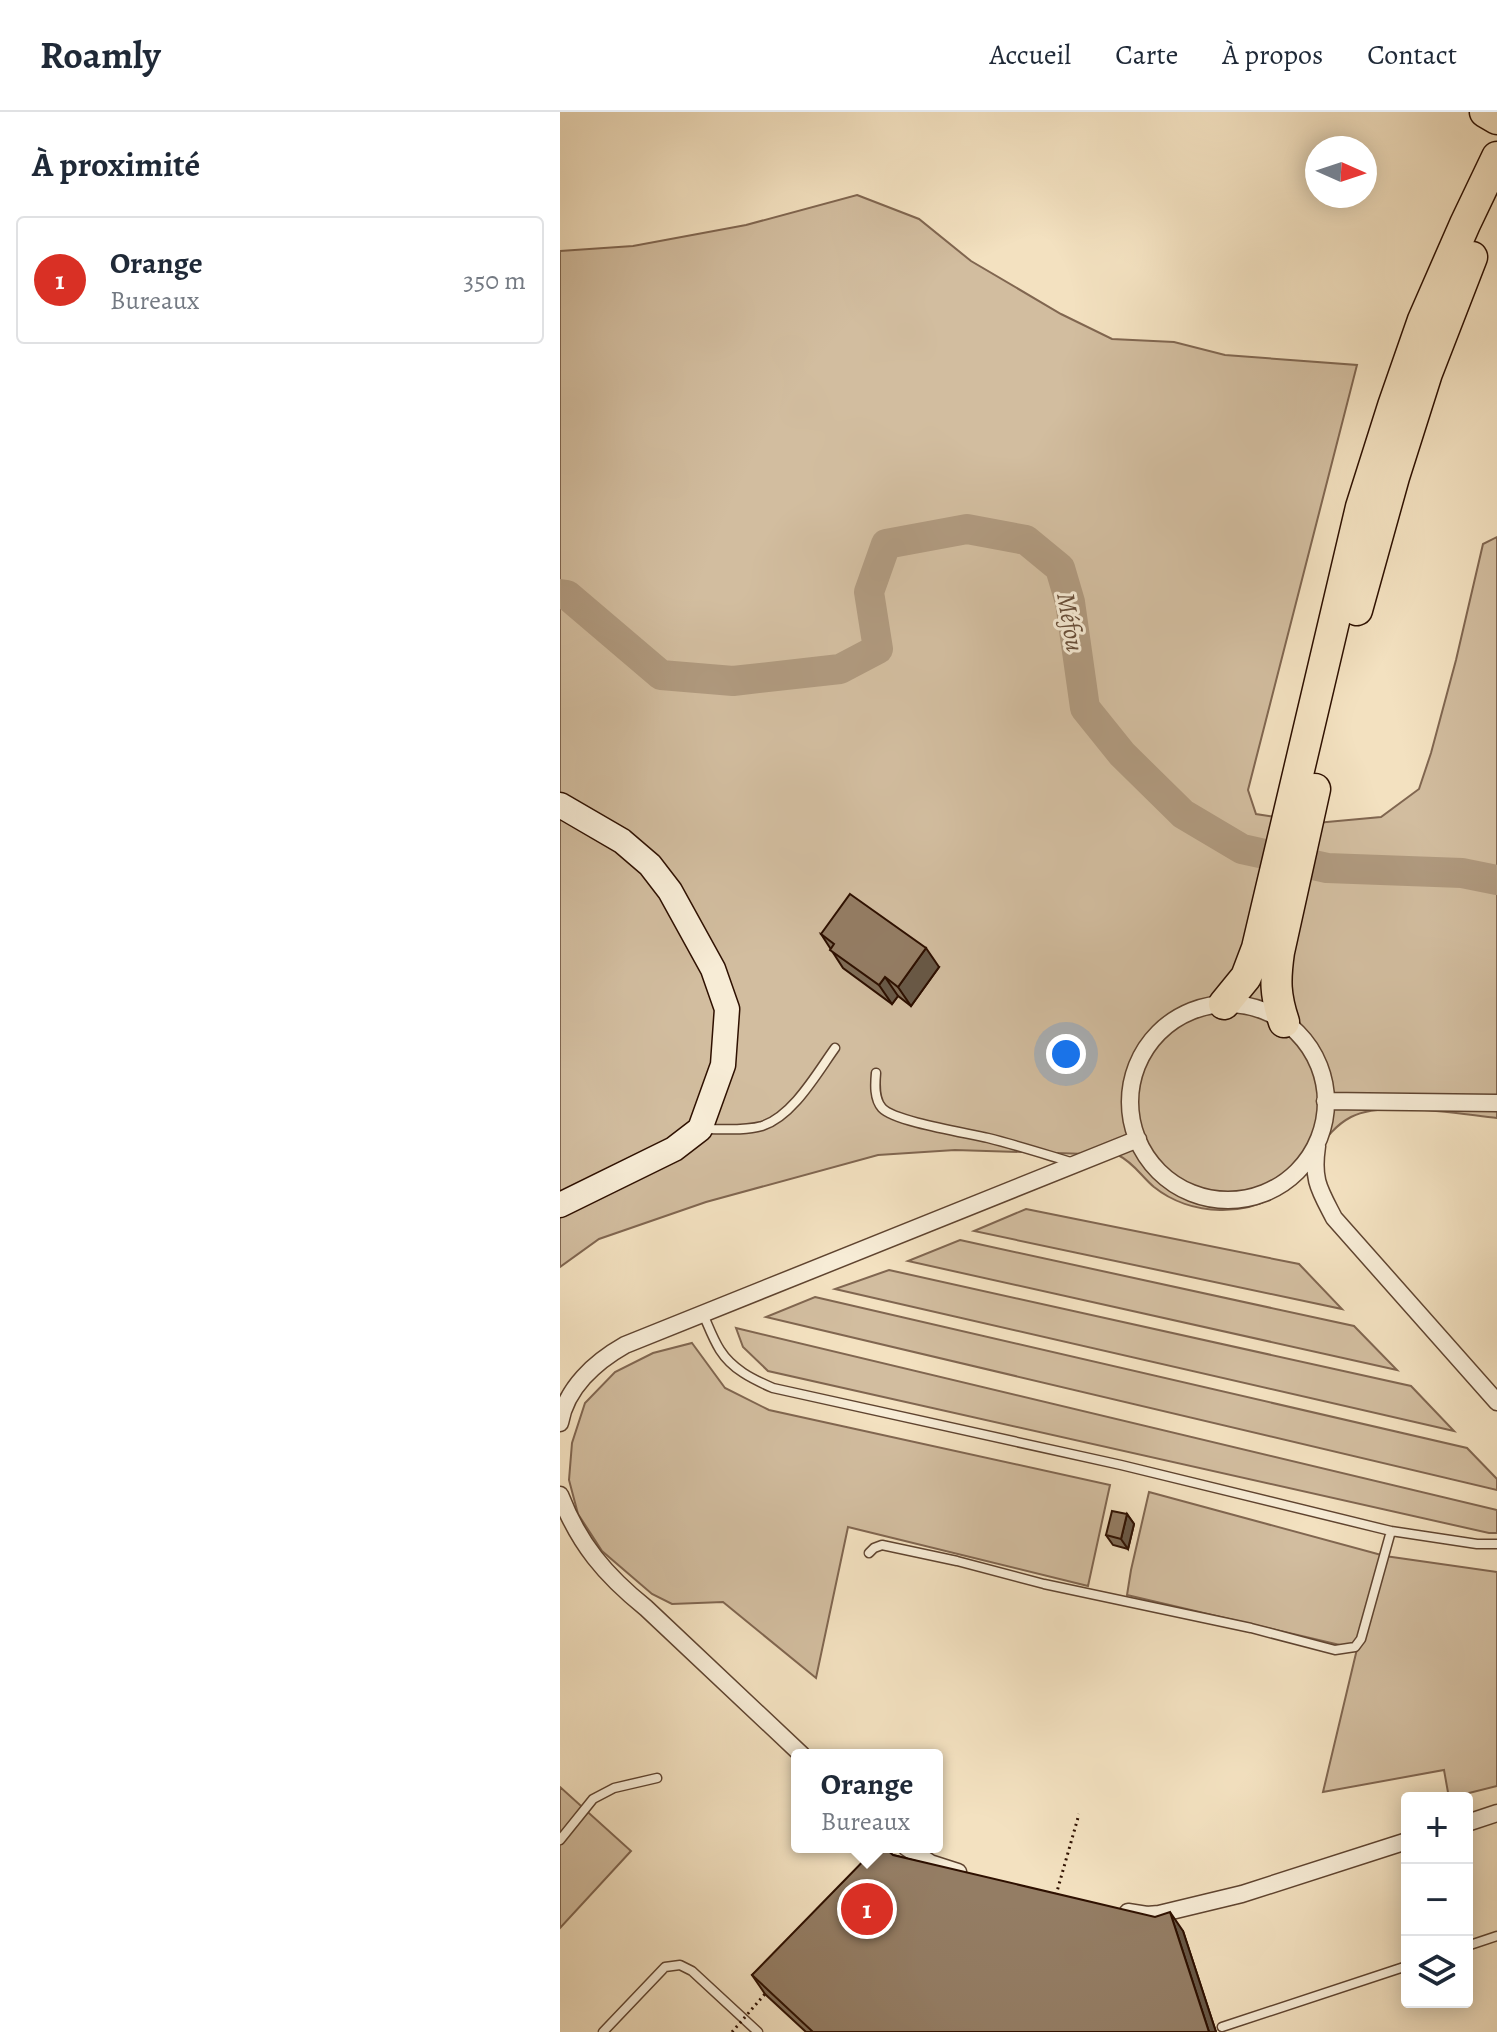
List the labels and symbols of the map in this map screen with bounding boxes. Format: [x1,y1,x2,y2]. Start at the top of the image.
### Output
north arrow [1305,136,1377,208]
water label: Méfou [1048,590,1093,655]
your location [1046,1034,1086,1074]
pin: 1 [841,1879,893,1939]

